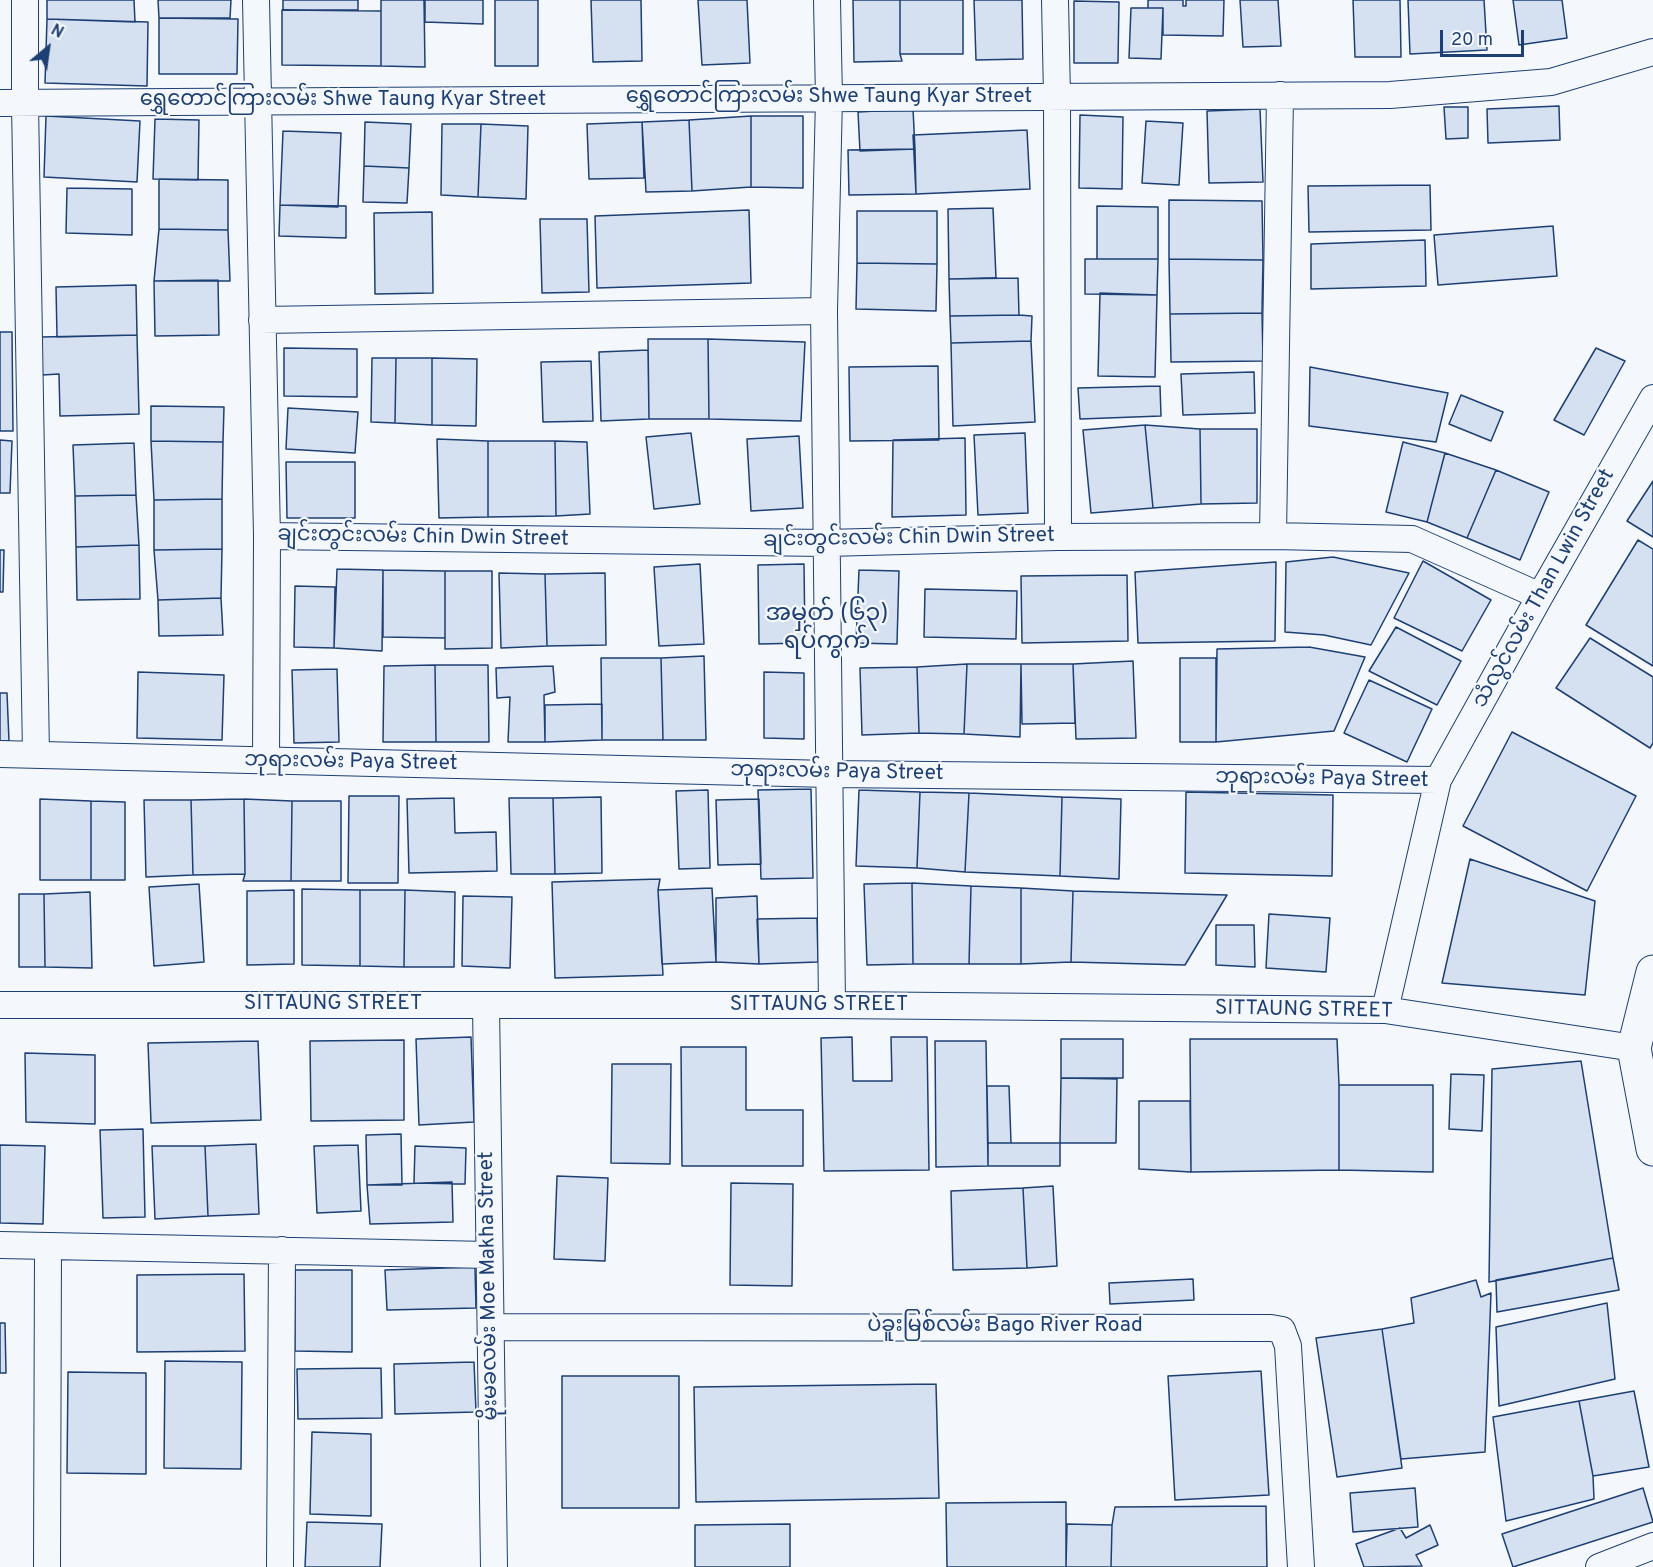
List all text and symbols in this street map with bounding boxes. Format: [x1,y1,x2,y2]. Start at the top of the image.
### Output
north arrow [18,18,78,78]
scale bar [1443,18,1527,56]
text: N [47,21,67,44]
text: 20 m [1451,29,1493,52]
street label: ရွှေတောင်ကြားလမ်း Shwe Taung Kyar Street [626,85,1032,111]
street label: ရွှေတောင်ကြားလမ်း Shwe Taung Kyar Street [140,88,546,114]
street label: သံလွင်လမ်း Than Lwin Street [1469,465,1621,713]
street label: ချင်းတွင်းလမ်း Chin Dwin Street [277,523,569,553]
street label: ချင်းတွင်းလမ်း Chin Dwin Street [763,524,1055,554]
district label: အမှတ် (၆၃) ရပ်ကွက် [765,601,889,657]
street label: ဘုရားလမ်း Paya Street [244,749,458,777]
street label: ဘုရားလမ်း Paya Street [730,759,944,787]
street label: ဘုရားလမ်း Paya Street [1215,766,1429,794]
street label: SITTAUNG STREET [244,992,422,1018]
street label: SITTAUNG STREET [730,993,908,1019]
street label: SITTAUNG STREET [1215,997,1393,1025]
street label: မိုးမခလမ်း Moe Makha Street [475,1151,505,1421]
street label: ပဲခူးမြစ်လမ်း Bago River Road [867,1314,1143,1340]

